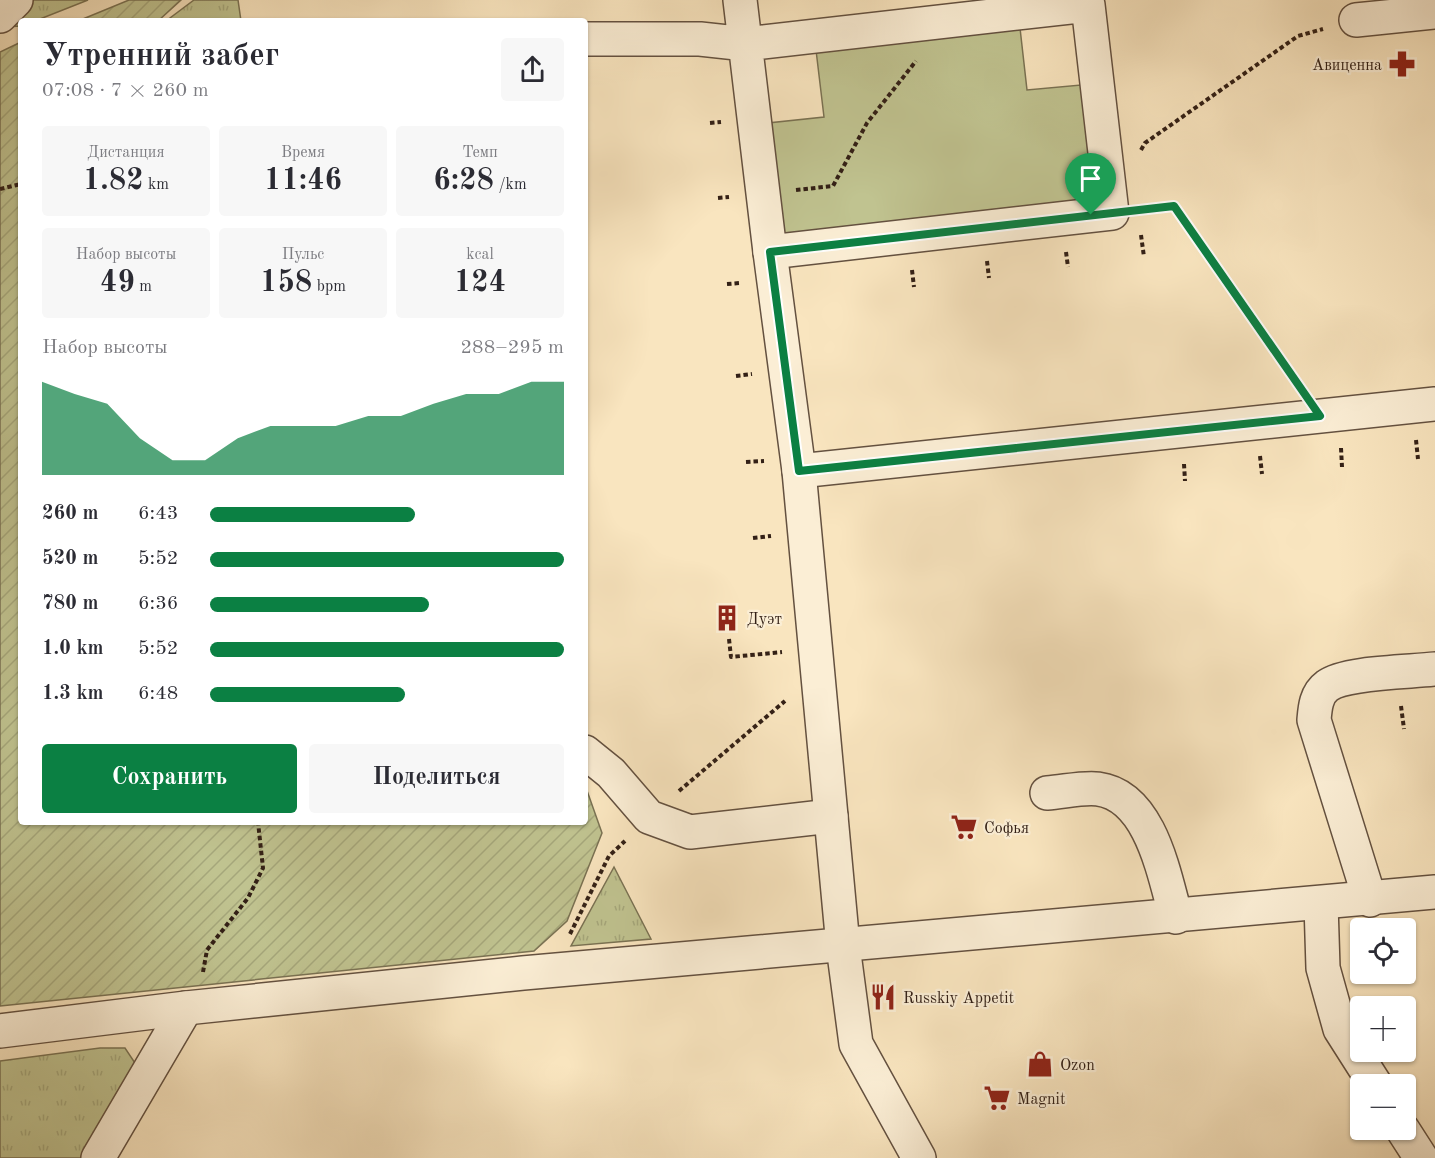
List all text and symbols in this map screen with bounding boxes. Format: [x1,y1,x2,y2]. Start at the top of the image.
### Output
button: share [501,38,564,101]
text: Утренний забег [42,40,279,73]
pharmacy icon: Авиценна [1387,49,1417,79]
place label: Авиценна [1312,58,1382,74]
text: 07:08 · 7 × 260 m [42,81,209,101]
text: Дистанция [87,145,165,161]
text: Время [281,145,325,161]
text: Темп [462,145,498,161]
pin [1065,153,1116,215]
icon: arrive [1074,162,1107,195]
text: 1.82 [83,166,144,196]
text: 11:46 [264,166,342,196]
text: 6:28 [433,166,494,196]
text: km [144,177,169,193]
text: /km [494,177,527,193]
text: Набор высоты [76,247,176,263]
text: Пульс [282,247,324,263]
text: kcal [466,247,494,263]
text: 49 [100,268,135,298]
text: 158 [260,268,312,298]
text: 124 [454,268,506,298]
text: m [135,279,152,295]
text: bpm [312,279,346,295]
text: Набор высоты [42,338,168,358]
text: 288–295 m [461,338,564,358]
text: 260 m [42,504,98,524]
text: 6:43 [138,504,178,524]
text: 520 m [42,549,98,569]
text: 5:52 [138,549,178,569]
text: 780 m [42,594,98,614]
text: 6:36 [138,594,178,614]
building icon: Дуэт [712,603,742,633]
place label: Дуэт [747,612,782,628]
text: 1.0 km [42,639,104,659]
text: 5:52 [138,639,178,659]
text: 1.3 km [42,684,104,704]
text: 6:48 [138,684,178,704]
button: Сохранить [42,744,297,813]
button: Поделиться [309,744,564,813]
supermarket icon: Софья [949,812,979,842]
place label: Софья [984,821,1029,837]
map controls [1350,918,1416,1140]
button: locate [1350,918,1416,984]
restaurant icon: Russkiy Appetit [868,982,898,1012]
place label: Russkiy Appetit [903,991,1015,1007]
button: + [1350,996,1416,1062]
shop icon: Ozon [1025,1049,1055,1079]
place label: Ozon [1060,1058,1095,1074]
button: − [1350,1074,1416,1140]
supermarket icon: Magnit [982,1083,1012,1113]
place label: Magnit [1017,1092,1066,1108]

